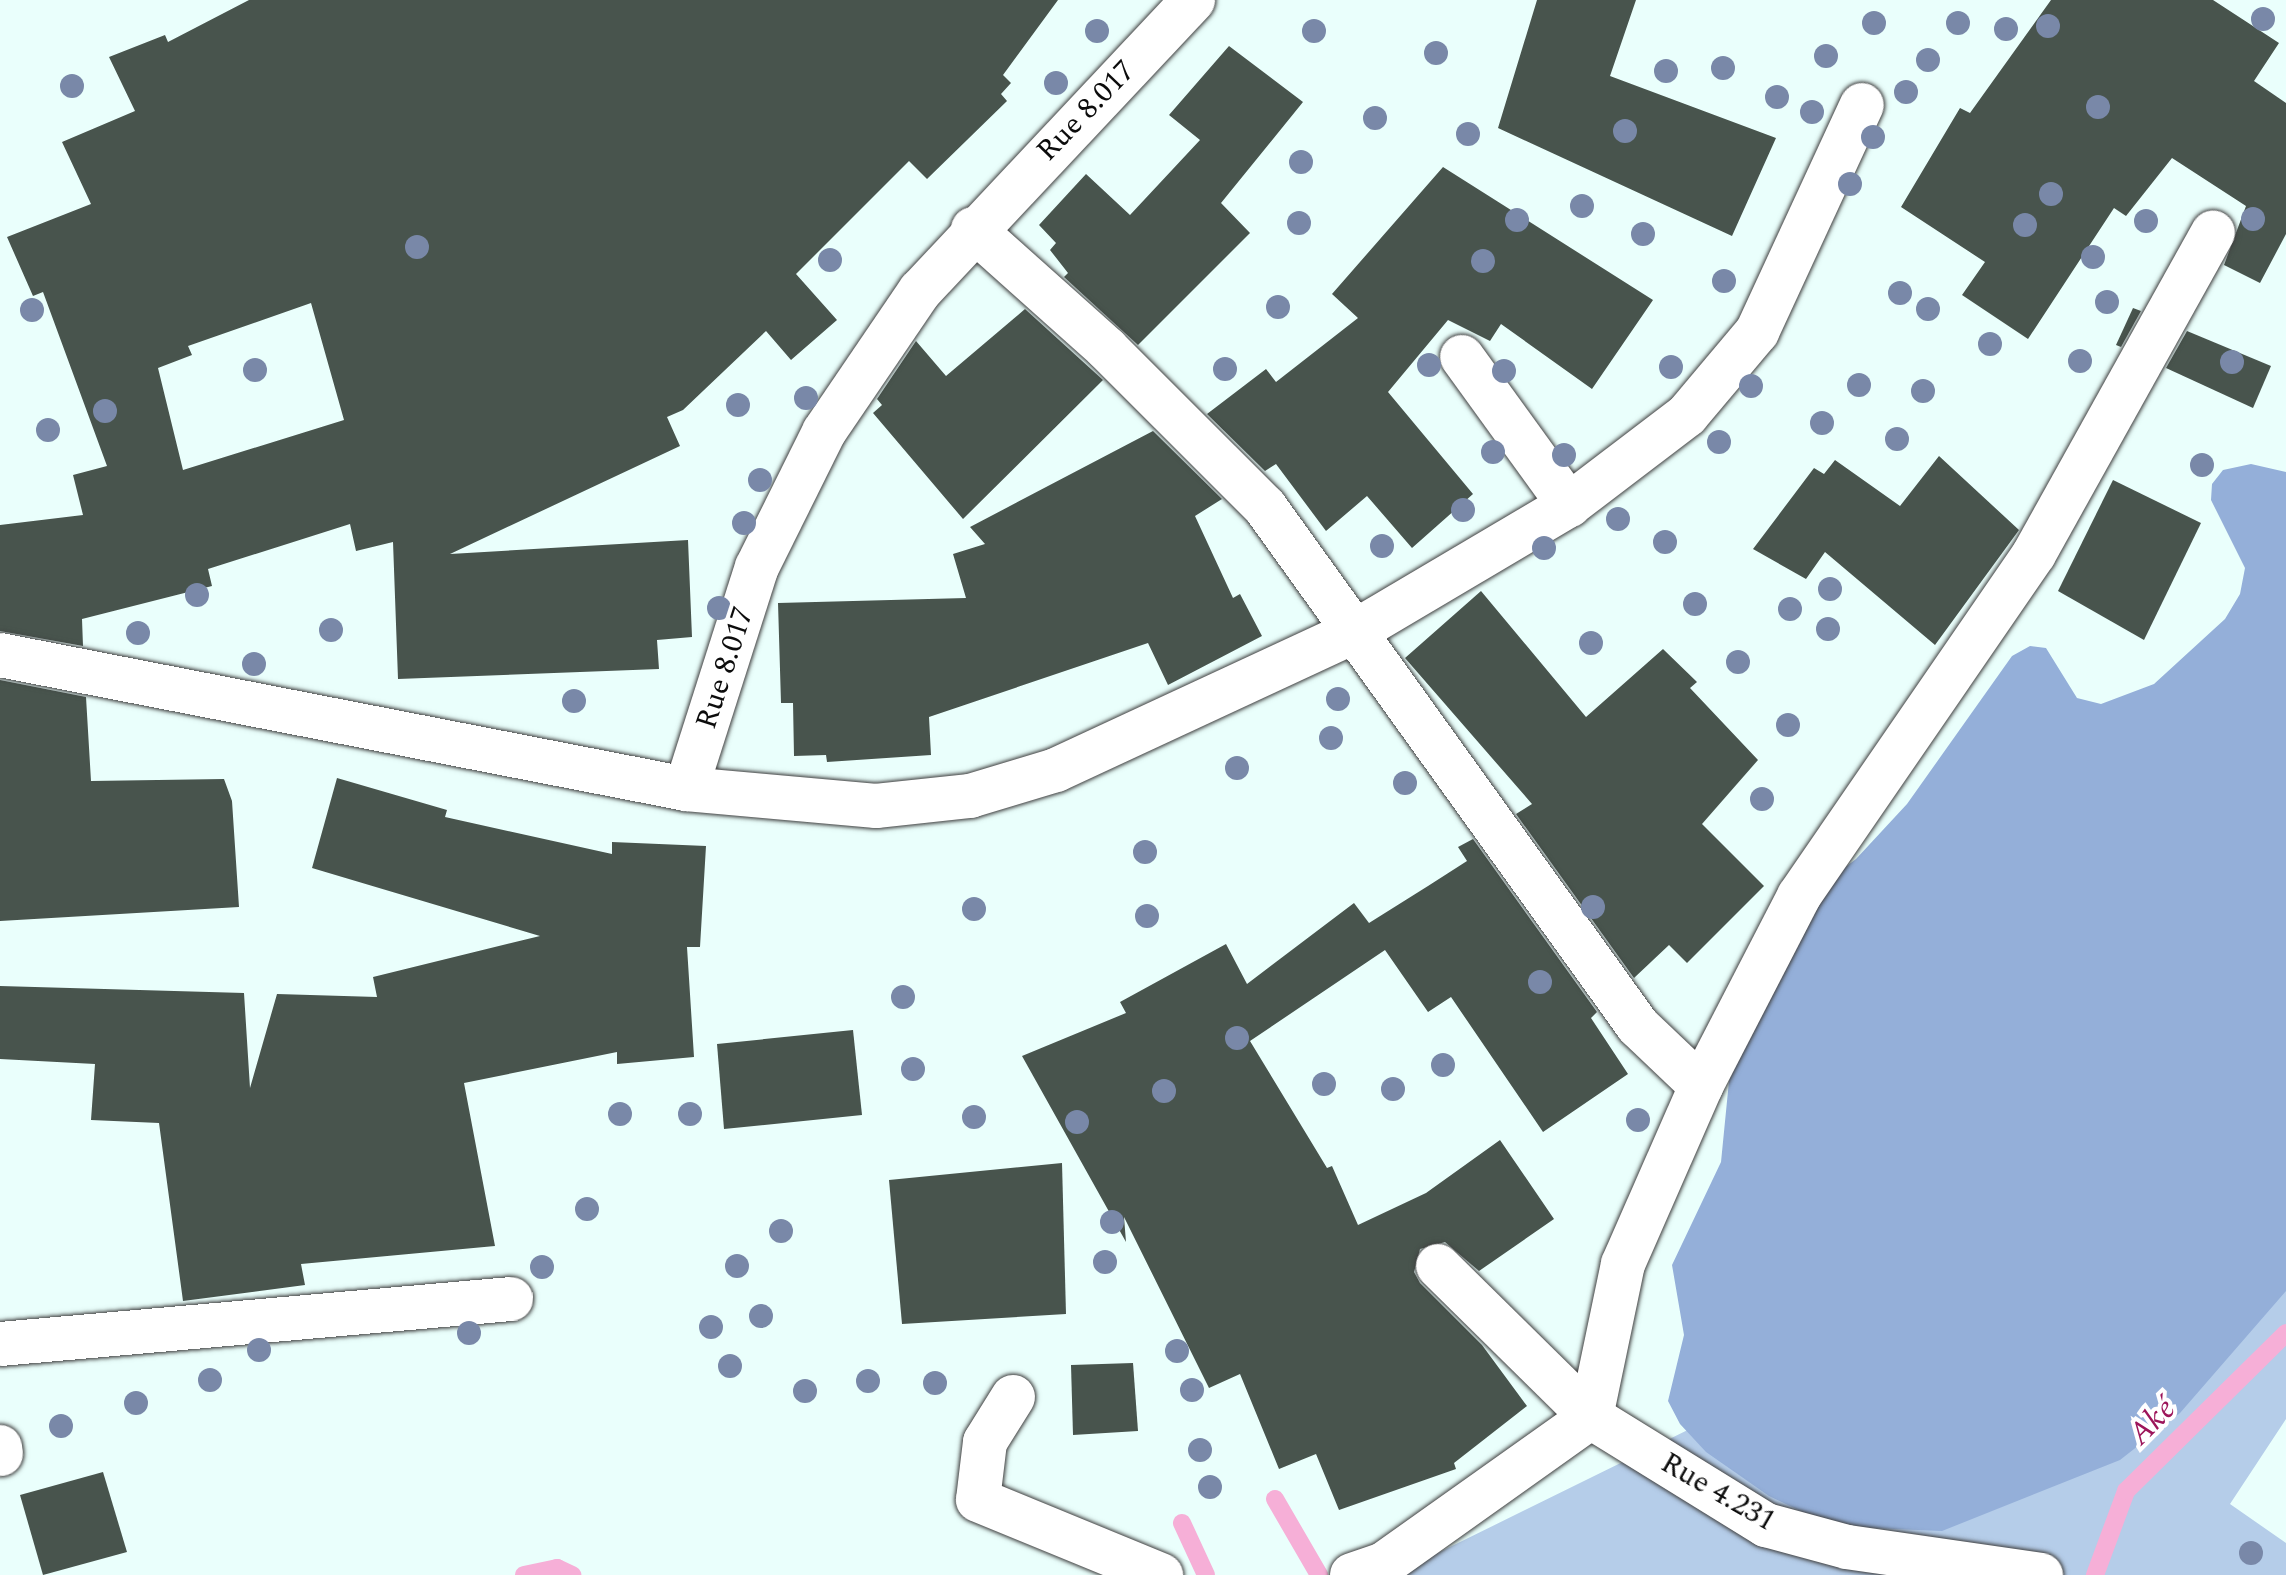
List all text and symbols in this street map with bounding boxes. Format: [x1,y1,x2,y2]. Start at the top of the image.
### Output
street label: Rue 8.017 [1029,53,1143,169]
street label: Rue 8.017 [688,602,762,734]
water label: Aké [2121,1390,2185,1454]
street label: Rue 4.231 [1654,1445,1782,1539]

